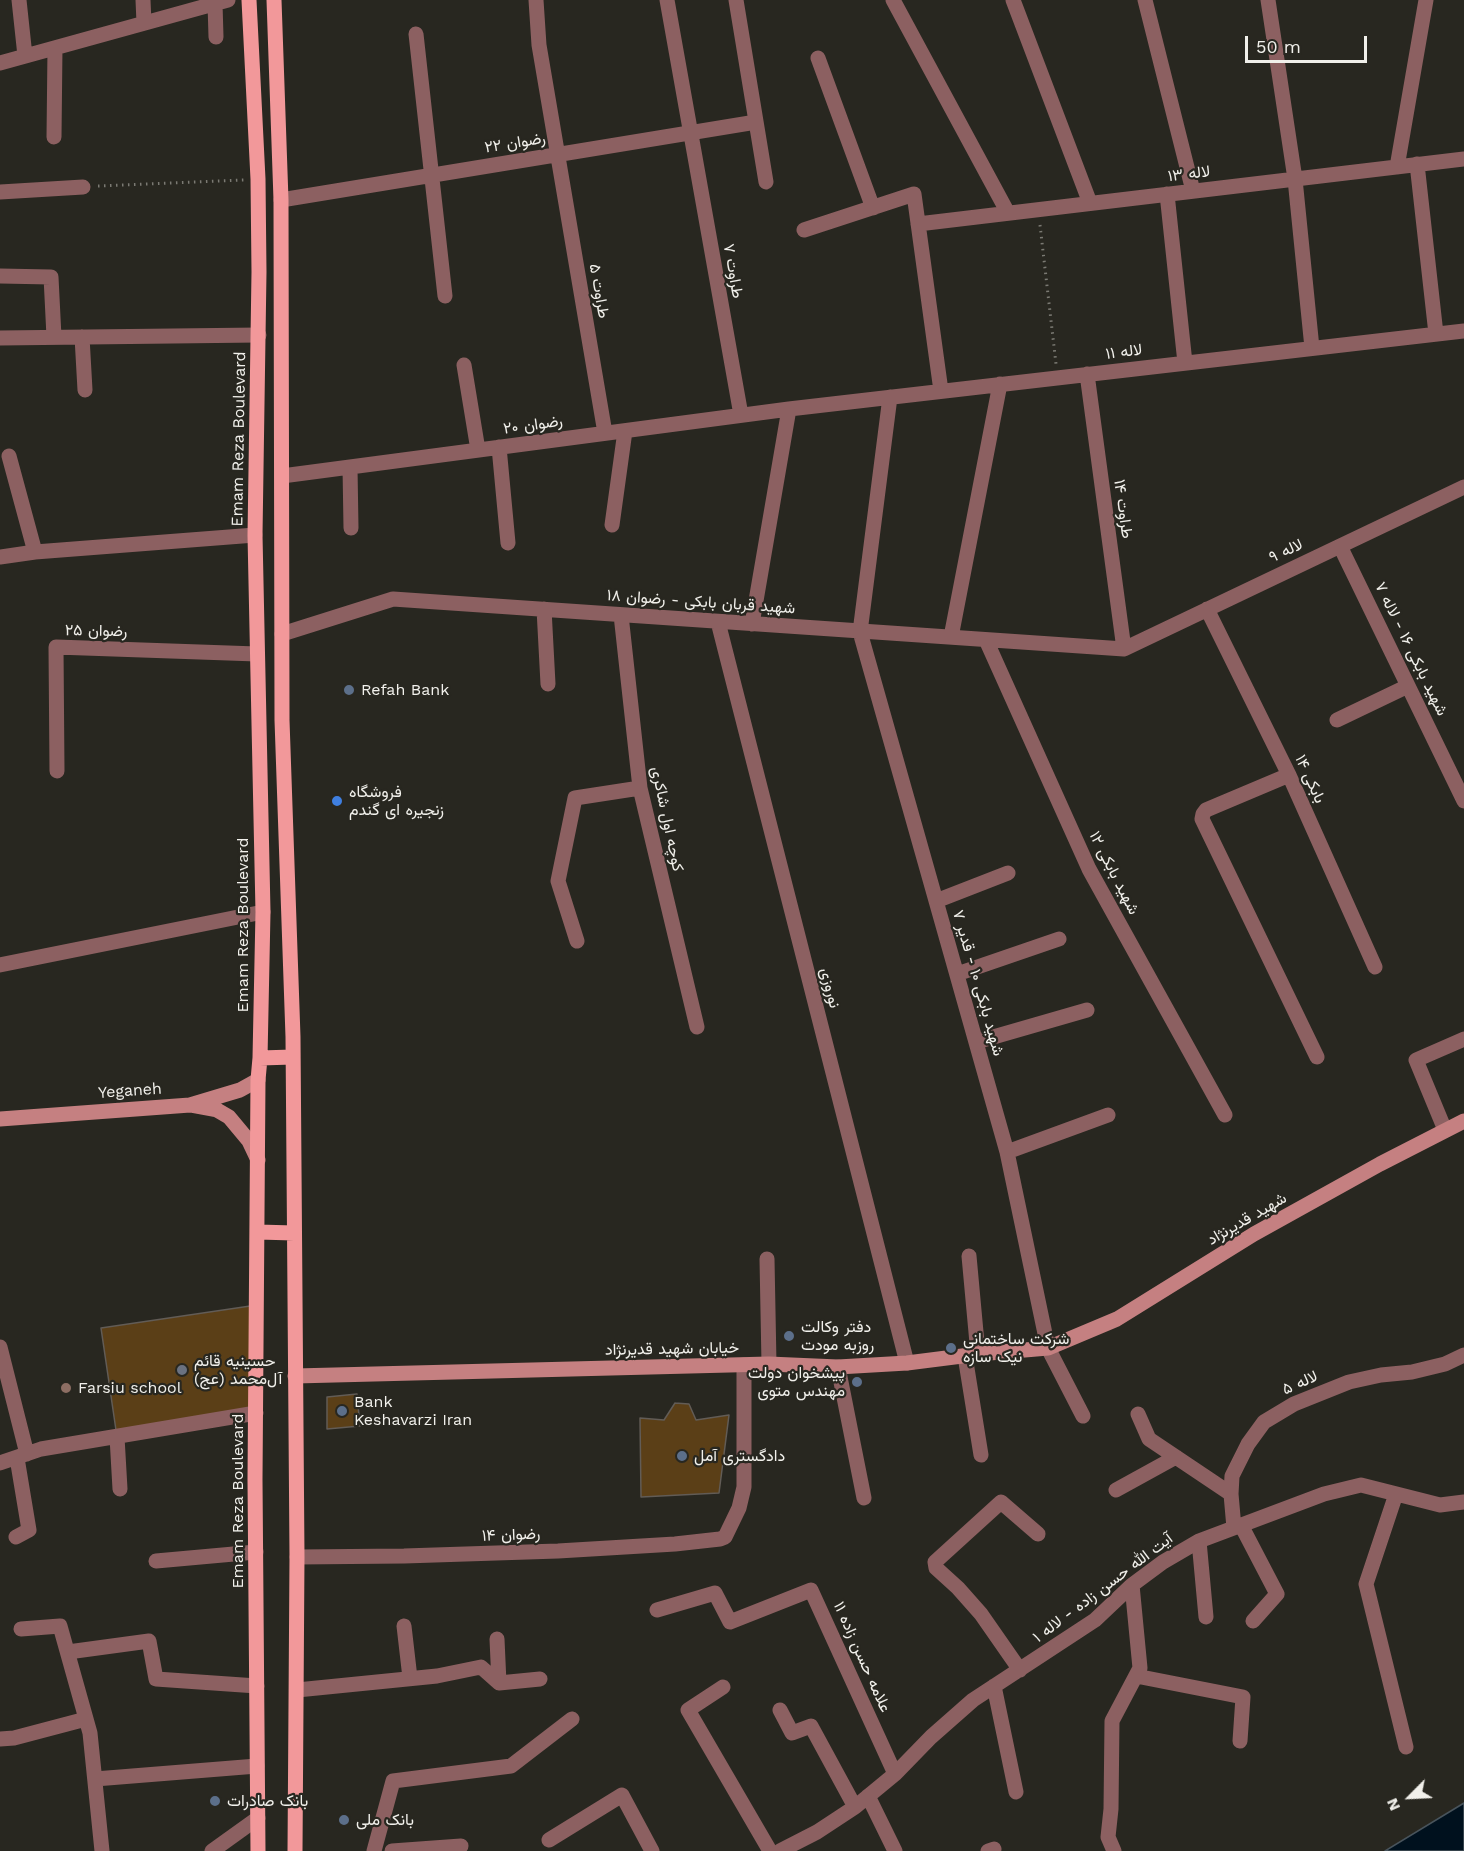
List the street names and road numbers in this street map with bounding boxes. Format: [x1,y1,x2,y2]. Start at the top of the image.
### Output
street label: رضوان ۲۲ [483,129,547,157]
street label: لاله ۱۳ [1167,162,1211,186]
street label: طراوت ۷ [719,242,747,300]
street label: طراوت ۵ [585,262,613,320]
street label: لاله ۱۱ [1105,340,1143,364]
street label: Emam Reza Boulevard [228,351,250,527]
street label: رضوان ۲۰ [502,411,564,439]
street label: طراوت ۱۴ [1109,478,1137,540]
street label: لاله ۹ [1266,535,1306,567]
street label: شهید بابکی ۱۶ - لاله ۷ [1370,579,1452,719]
street label: شهید قربان بابکی - رضوان ۱۸ [606,586,796,618]
street label: رضوان ۲۵ [65,621,127,641]
street label: بابکی ۱۴ [1290,752,1330,806]
street label: کوچه اول شاکری [647,765,687,873]
street label: شهید بابکی ۱۲ [1085,828,1143,918]
street label: Emam Reza Boulevard [233,837,253,1013]
street label: شهید بابکی ۱۰ - قدیر ۷ [948,908,1008,1058]
street label: نوروزی [816,966,844,1010]
street label: Yeganeh [97,1079,163,1103]
street label: شهید قدیرنژاد [1204,1189,1290,1249]
street label: خيابان شهيد قديرنژاد [605,1338,739,1360]
street label: لاله ۵ [1279,1367,1321,1399]
street label: Emam Reza Boulevard [228,1413,248,1589]
street label: رضوان ۱۴ [481,1524,541,1546]
street label: آیت الله حسن زاده - لاله ۱ [1029,1529,1177,1647]
street label: علامه حسن زاده ۱۱ [829,1599,895,1715]

